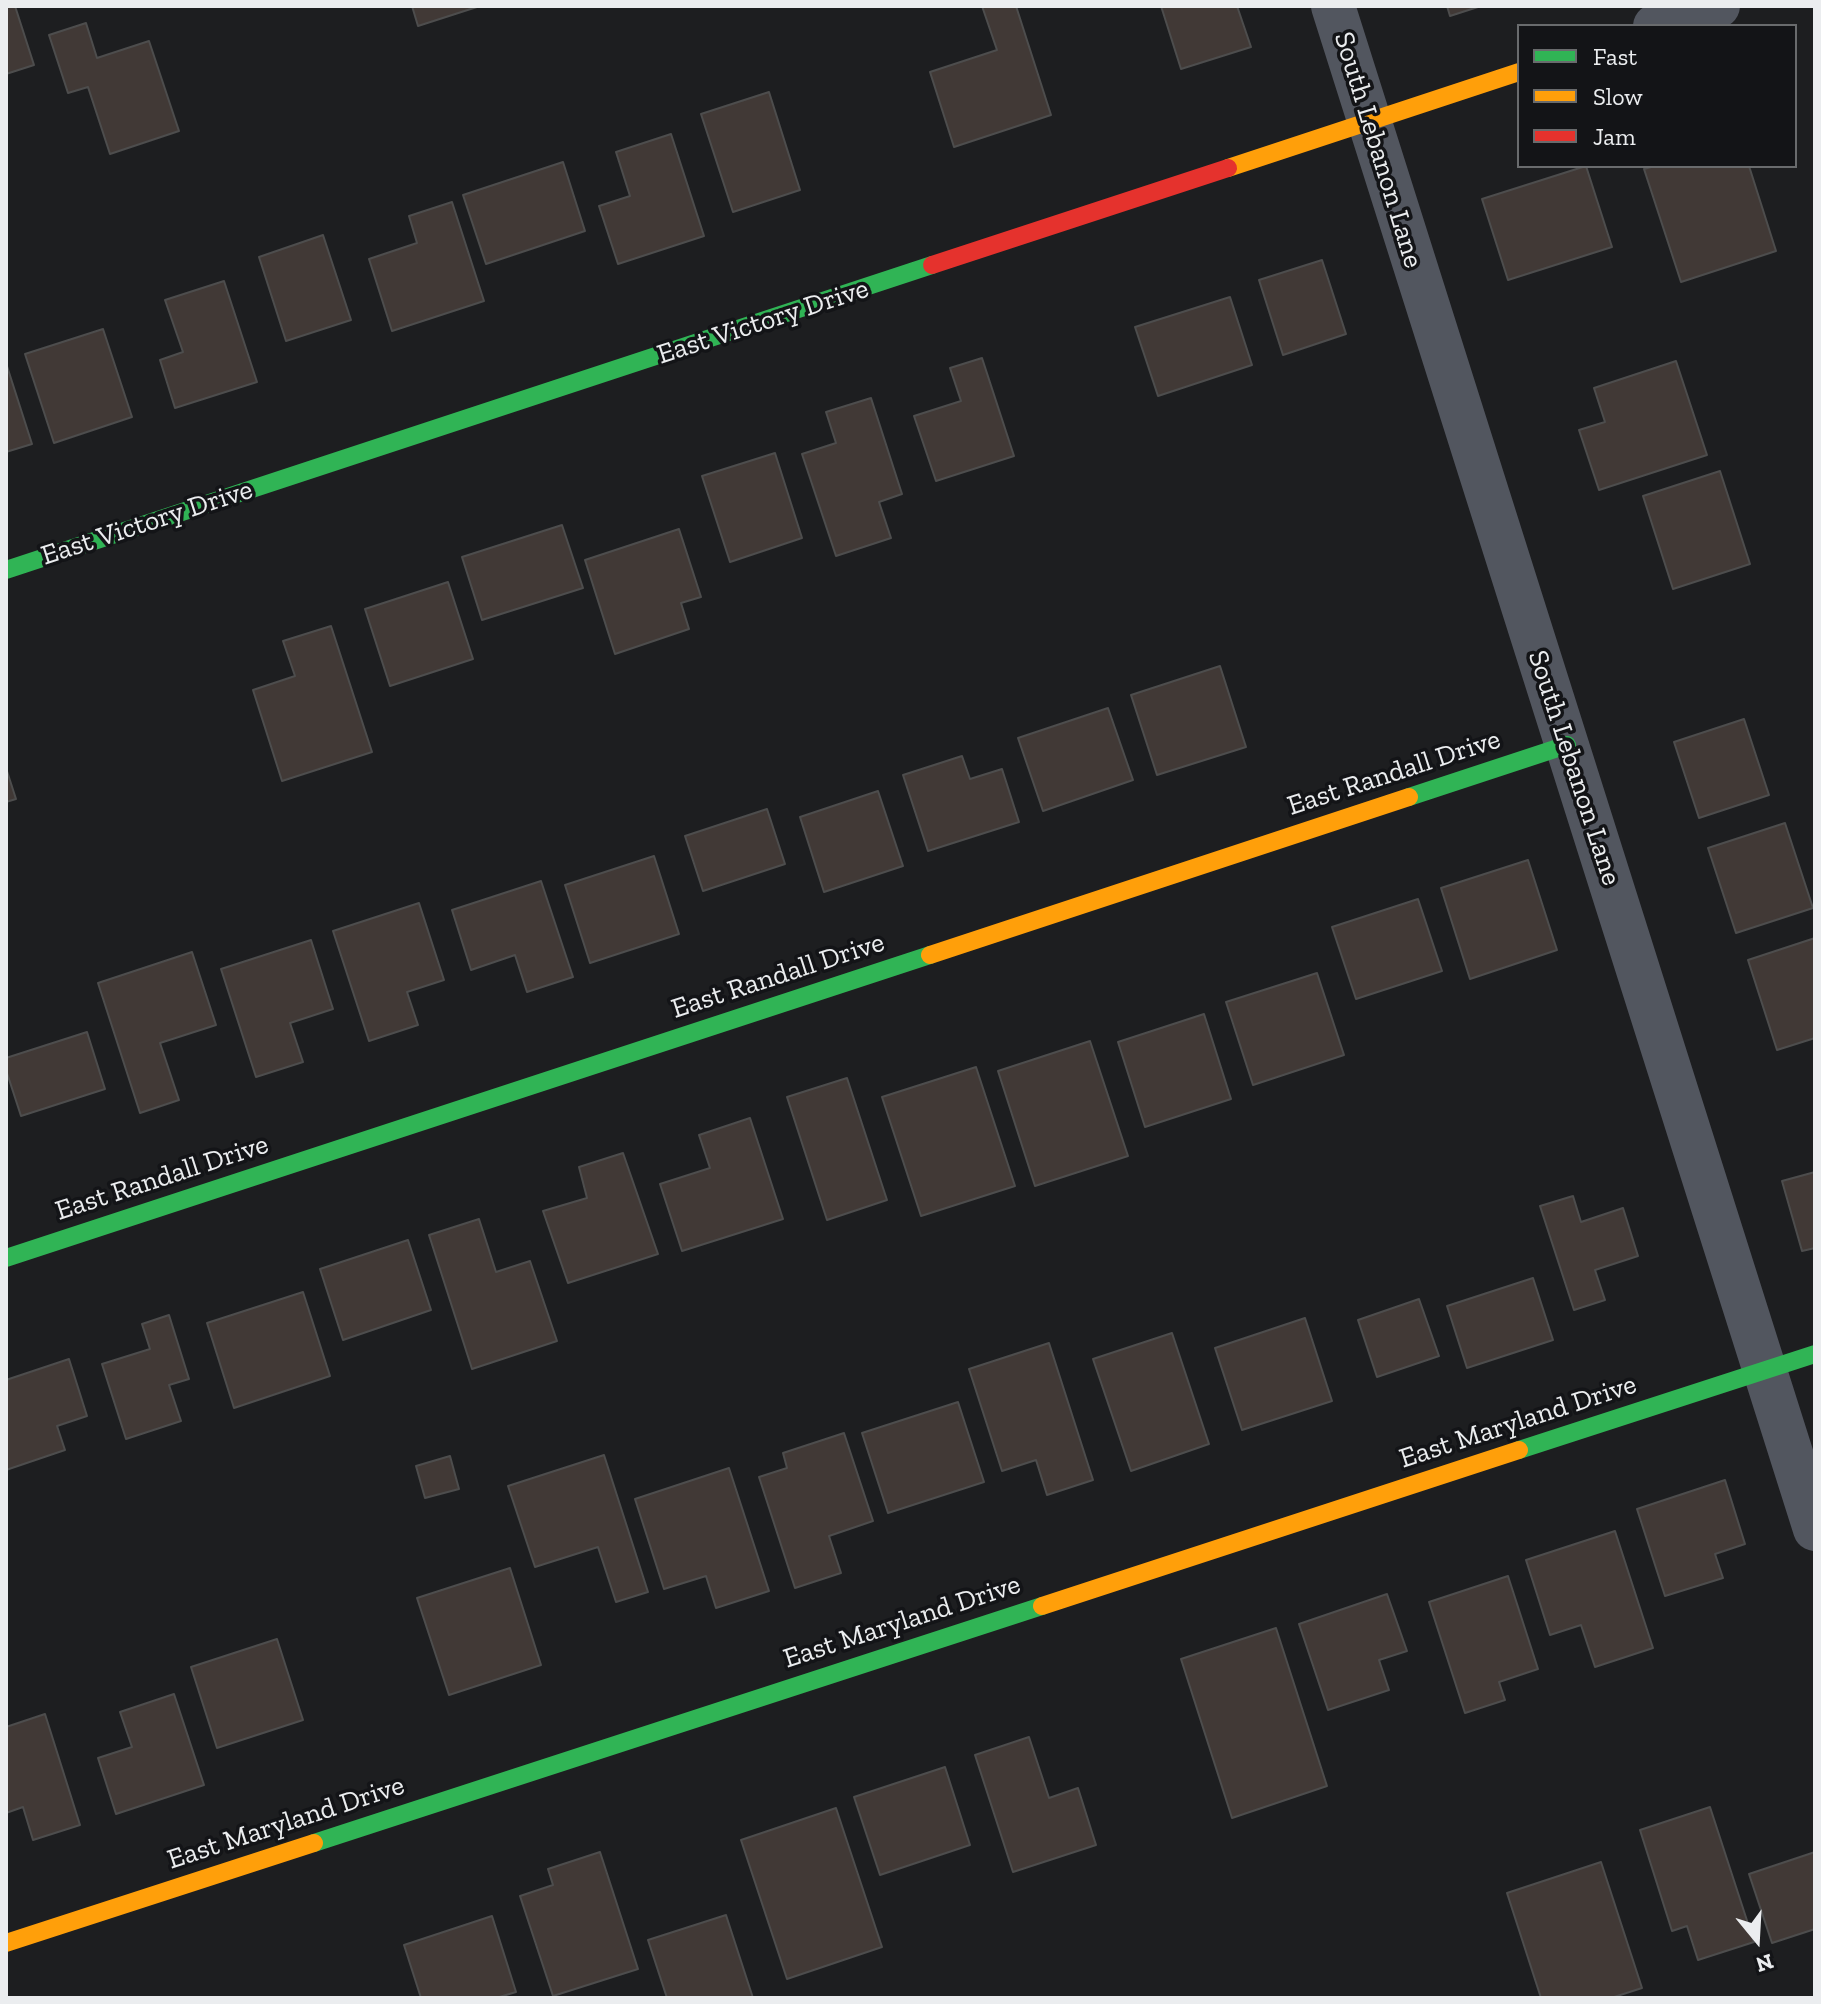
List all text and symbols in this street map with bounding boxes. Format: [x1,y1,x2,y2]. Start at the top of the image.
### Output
legend [1517,24,1797,168]
street label: South Lebanon Lane [1326,28,1430,272]
text: Fast [1593,42,1637,71]
text: Slow [1593,82,1643,111]
text: Jam [1593,122,1636,151]
street label: East Victory Drive [653,272,873,372]
street label: East Victory Drive [37,473,257,573]
street label: South Lebanon Lane [1520,646,1628,890]
street label: East Randall Drive [1283,723,1505,823]
street label: East Randall Drive [667,926,889,1026]
street label: East Randall Drive [51,1128,273,1228]
street label: East Maryland Drive [1395,1368,1641,1476]
street label: East Maryland Drive [779,1568,1025,1676]
street label: East Maryland Drive [163,1769,409,1877]
north arrow [1717,1900,1797,1980]
text: N [1752,1948,1777,1979]

